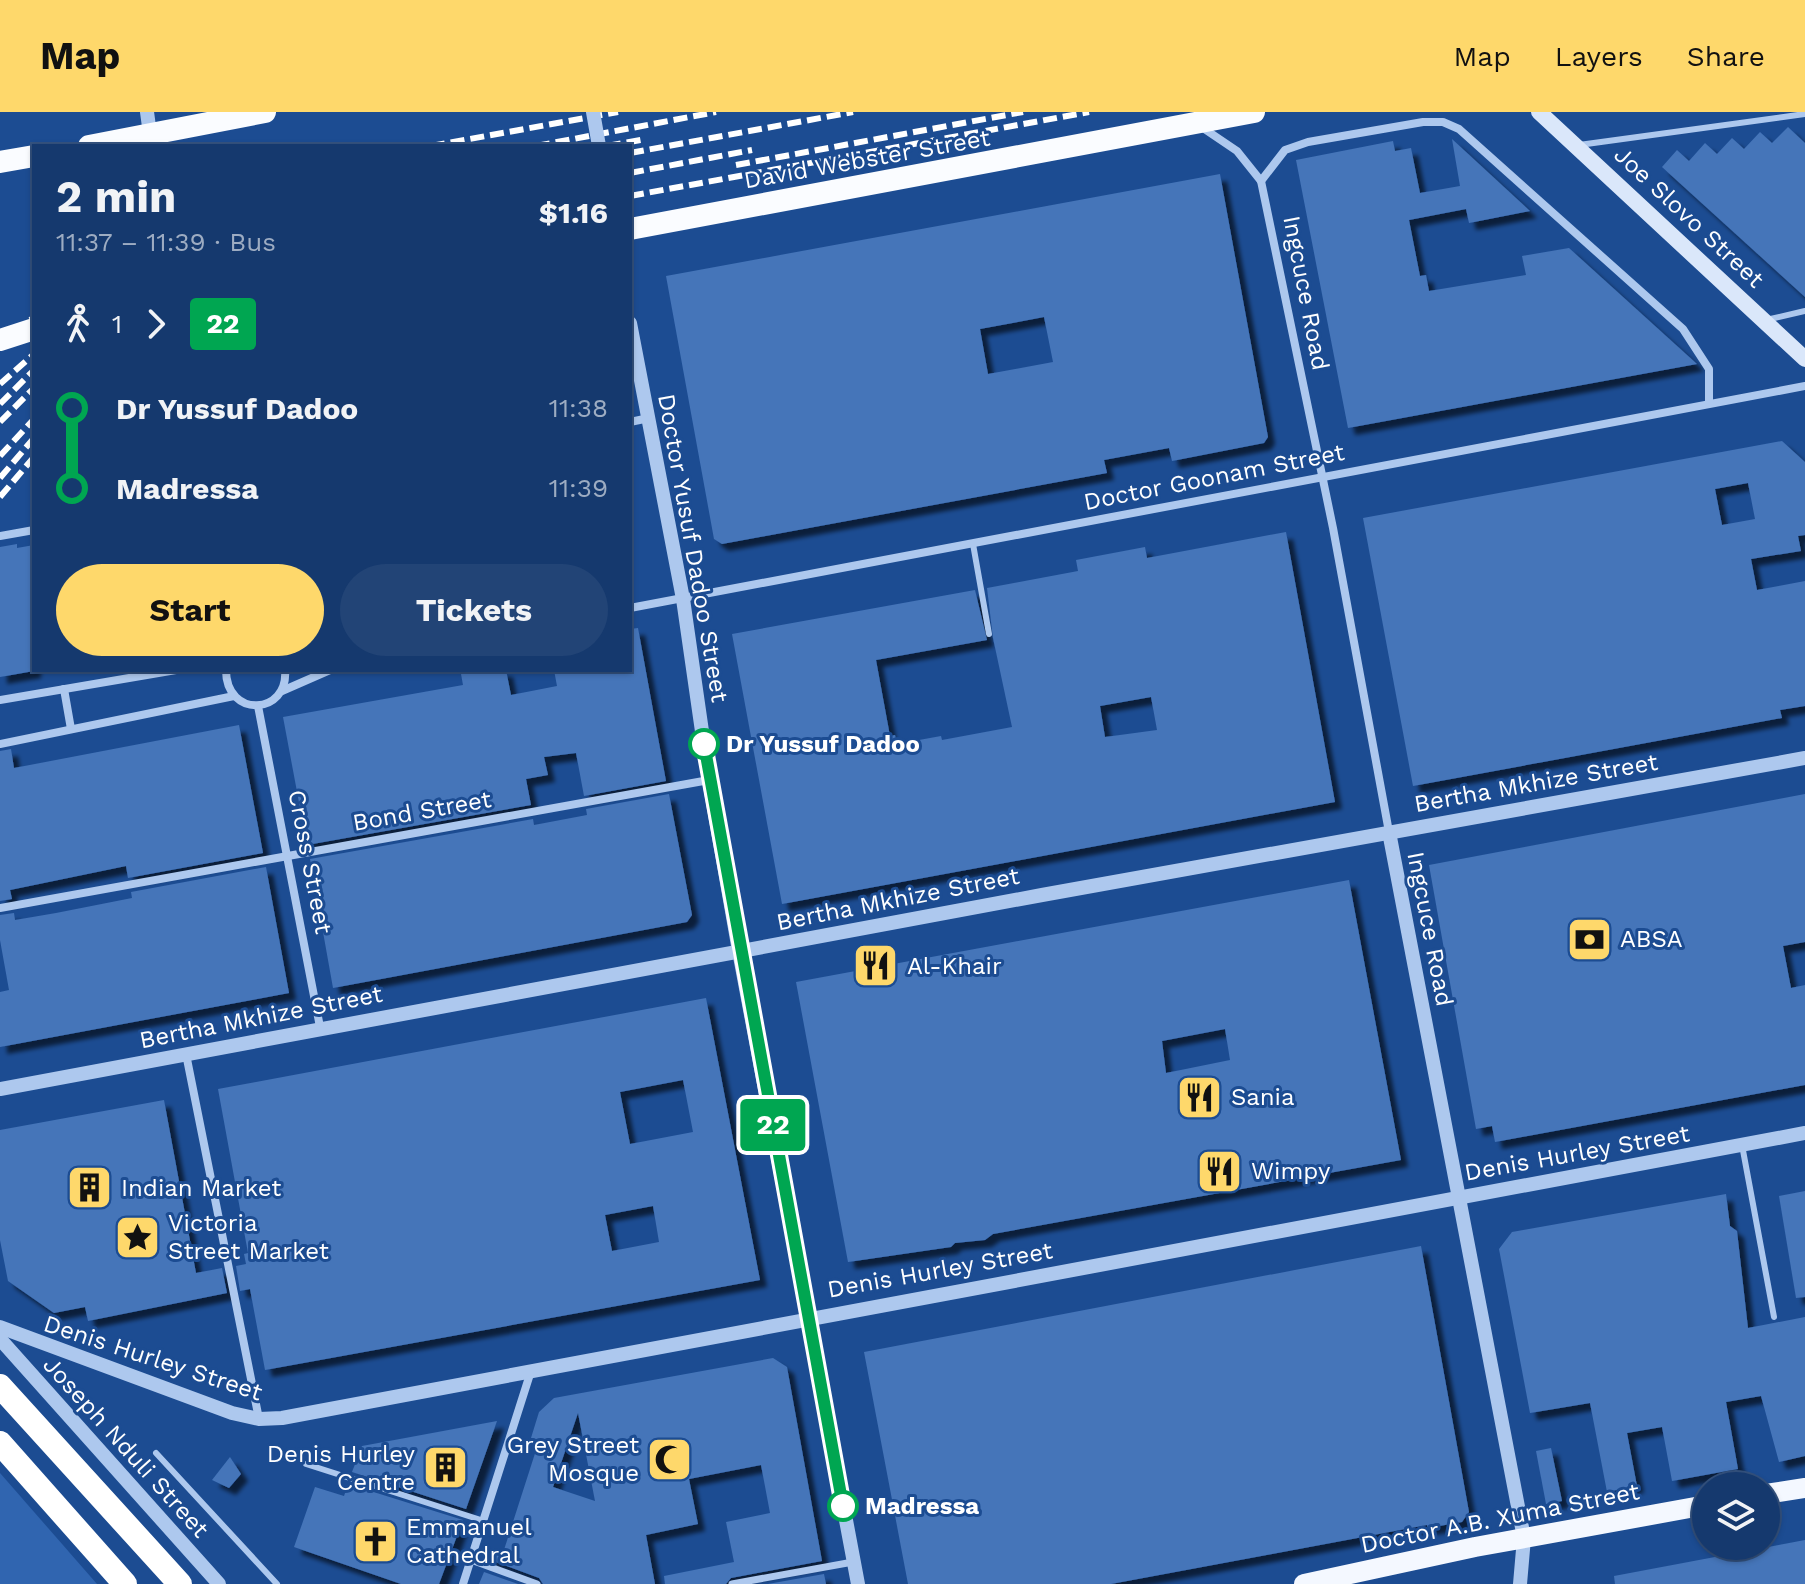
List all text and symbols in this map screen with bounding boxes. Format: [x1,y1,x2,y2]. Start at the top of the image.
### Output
text: Map [40,34,120,78]
text: Map [1454,40,1511,73]
text: Layers [1555,40,1643,73]
text: Share [1687,40,1765,73]
street label: David Webster Street [742,124,992,194]
street label: Joe Slovo Street [1608,141,1770,293]
text: 2 min [56,171,176,223]
text: $1.16 [539,195,608,230]
street label: Ingcuce Road [1277,213,1335,373]
text: 11:37 – 11:39 · Bus [56,227,276,257]
icon: walk [56,302,100,346]
icon: forward [134,302,178,346]
text: 22 [206,307,240,340]
text: 1 [112,309,122,339]
text: Dr Yussuf Dadoo [116,391,358,426]
street label: Doctor Yusuf Dadoo Street [652,392,734,704]
text: 11:38 [549,393,608,423]
street label: Doctor Goonam Street [1081,438,1347,516]
text: Madressa [116,471,259,506]
text: 11:39 [549,473,608,503]
button: Start [56,564,324,656]
button: Tickets [340,564,608,656]
marker: Dr Yussuf Dadoo [689,729,719,759]
place label: Dr Yussuf Dadoo [726,730,920,758]
street label: Bertha Mkhize Street [1412,748,1660,818]
street label: Bond Street [350,785,494,837]
street label: Cross Street [282,788,338,936]
street label: Ingcuce Road [1401,849,1459,1009]
street label: Bertha Mkhize Street [774,862,1022,936]
bank icon: ABSA [1565,915,1613,963]
place label: ABSA [1620,925,1683,953]
restaurant icon: Al-Khair [852,942,900,990]
place label: Al-Khair [907,952,1002,980]
street label: Bertha Mkhize Street [137,980,385,1054]
restaurant icon: Sania [1176,1073,1224,1121]
place label: Sania [1231,1083,1295,1111]
line badge: 22 [737,1099,809,1151]
text: 22 [756,1108,790,1141]
street label: Denis Hurley Street [1462,1119,1692,1187]
restaurant icon: Wimpy [1196,1147,1244,1195]
place label: Wimpy [1251,1157,1331,1185]
building icon: Indian Market [66,1164,114,1212]
place label: Indian Market [121,1174,281,1202]
place label: Victoria Street Market [168,1209,329,1265]
place icon: Victoria Street Market [113,1213,161,1261]
street label: Denis Hurley Street [825,1236,1055,1304]
street label: Denis Hurley Street [40,1309,266,1407]
street label: Joseph Nduli Street [37,1351,215,1543]
place label: Grey Street Mosque [507,1431,639,1487]
mosque icon: Grey Street Mosque [646,1435,694,1483]
place label: Denis Hurley Centre [267,1440,416,1496]
building icon: Denis Hurley Centre [422,1444,470,1492]
map controls [1692,1472,1780,1560]
button: layers [1692,1472,1780,1560]
street label: Doctor A.B. Xuma Street [1358,1477,1642,1559]
marker: Madressa [828,1491,858,1521]
place label: Madressa [865,1492,979,1520]
place label: Emmanuel Cathedral [406,1513,532,1569]
church icon: Emmanuel Cathedral [351,1517,399,1565]

